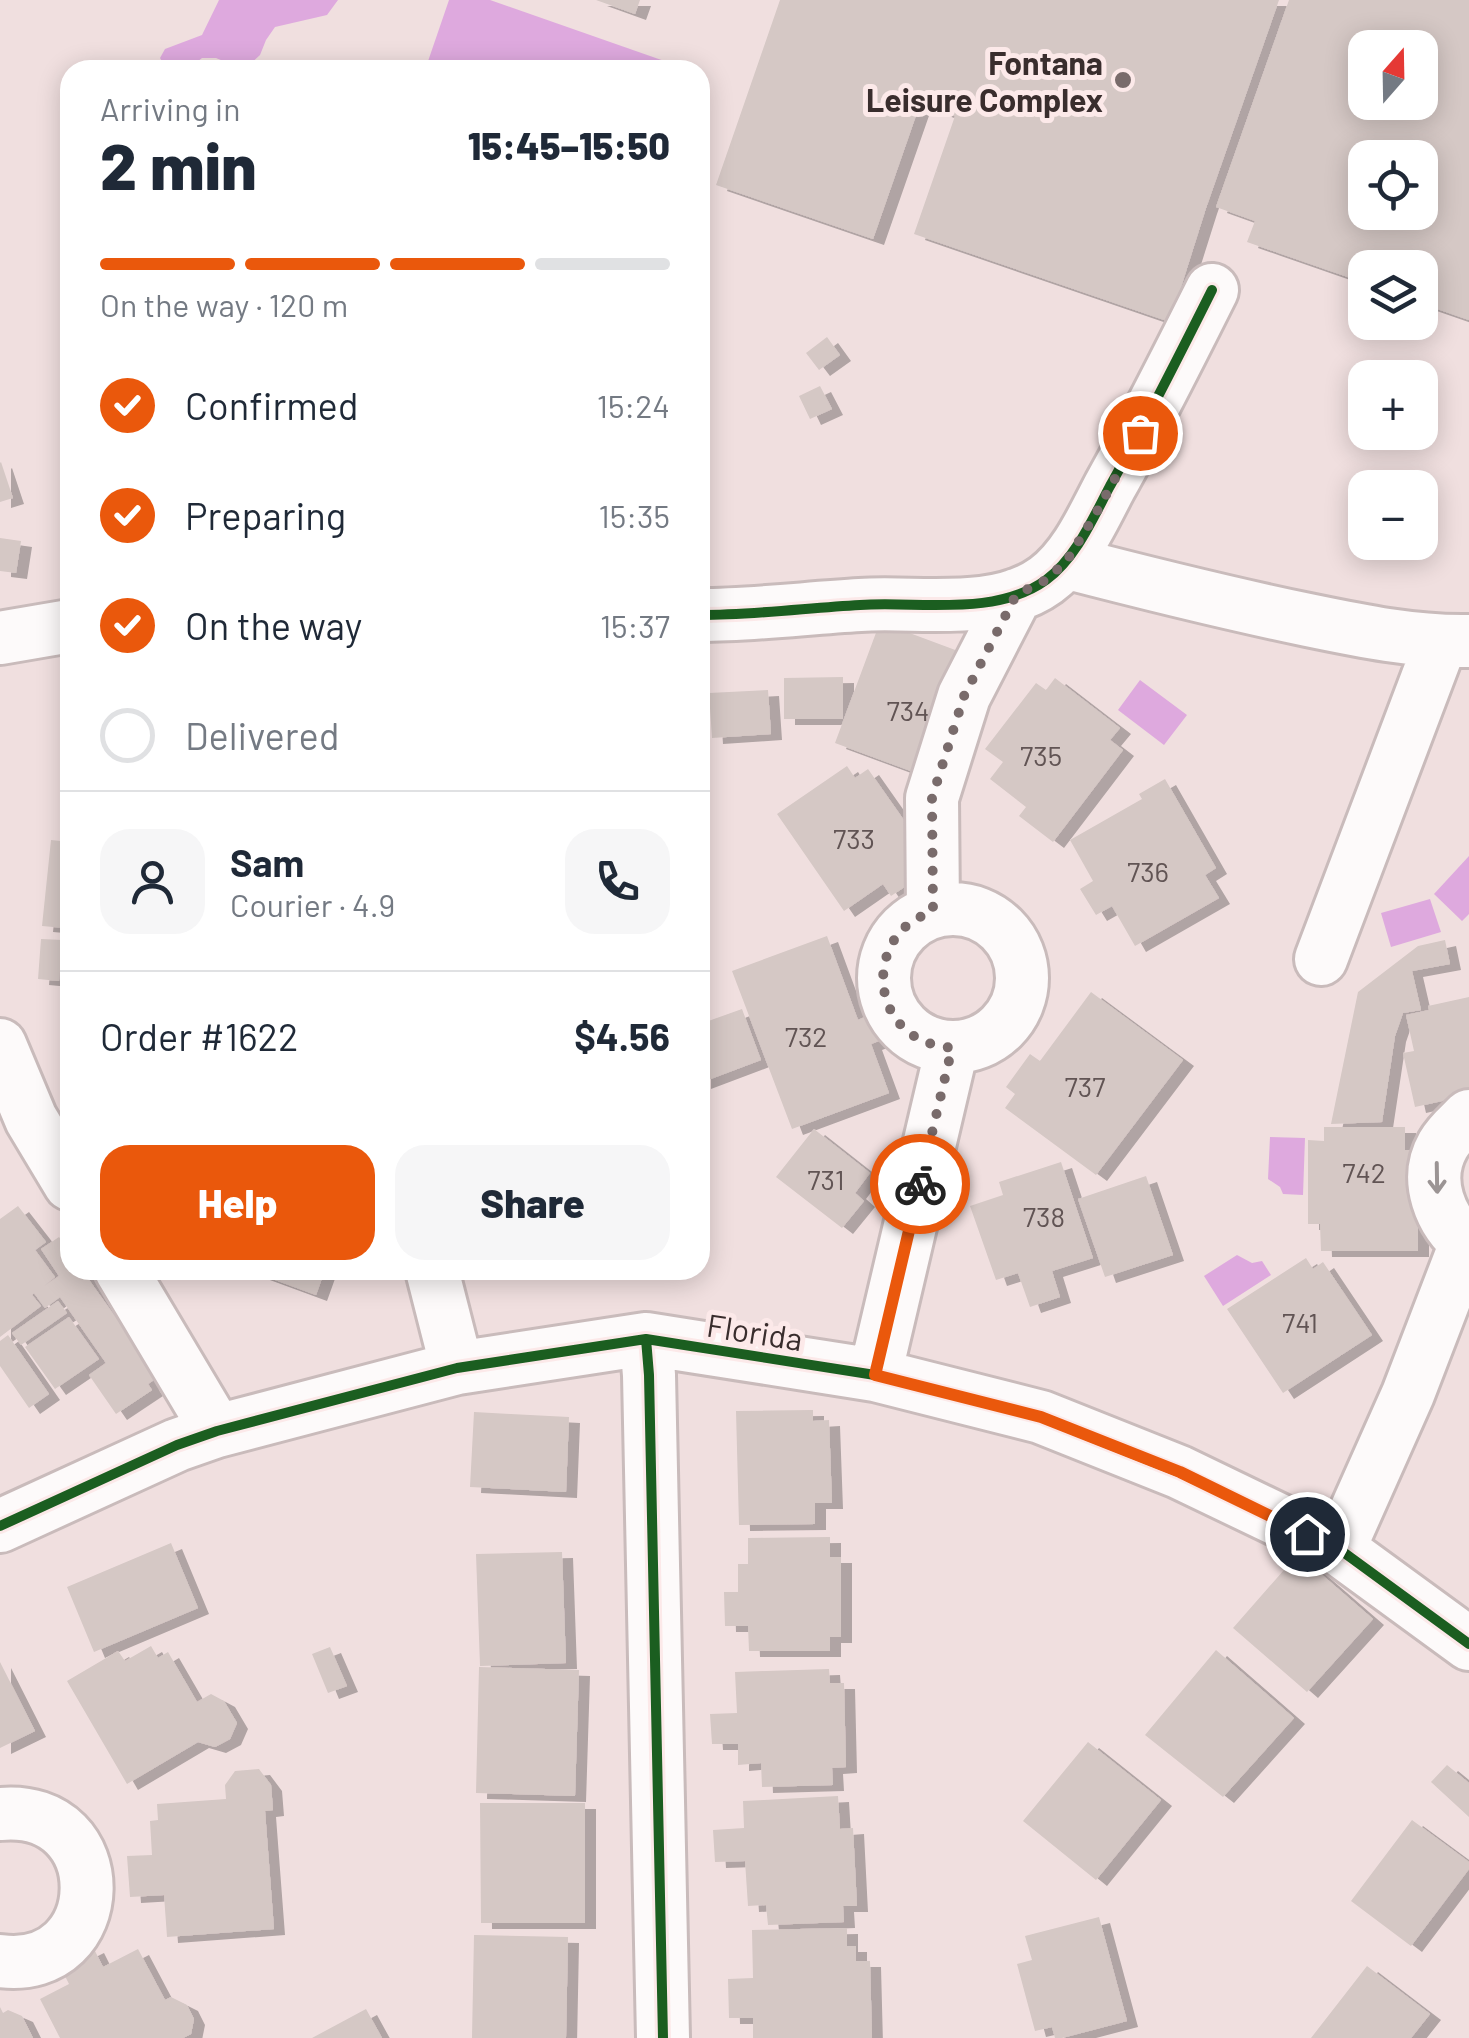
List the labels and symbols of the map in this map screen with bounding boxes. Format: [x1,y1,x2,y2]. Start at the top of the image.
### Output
north arrow [1348,30,1438,120]
place label: Fontana Leisure Complex [866,43,1103,118]
marker: Fontana Leisure Complex [1112,69,1134,91]
pin [1098,391,1183,476]
house number: 734 [886,693,930,727]
house number: 735 [1020,738,1062,772]
house number: 733 [833,821,875,855]
house number: 736 [1127,854,1169,888]
house number: 732 [785,1019,827,1053]
house number: 737 [1065,1069,1105,1103]
courier [870,1134,970,1234]
house number: 742 [1342,1155,1386,1189]
house number: 731 [807,1162,845,1196]
one-way arrow [1427,1162,1446,1194]
house number: 738 [1023,1199,1065,1233]
street label: Florida [704,1305,806,1357]
house number: 741 [1282,1305,1318,1339]
pin [1265,1492,1350,1577]

